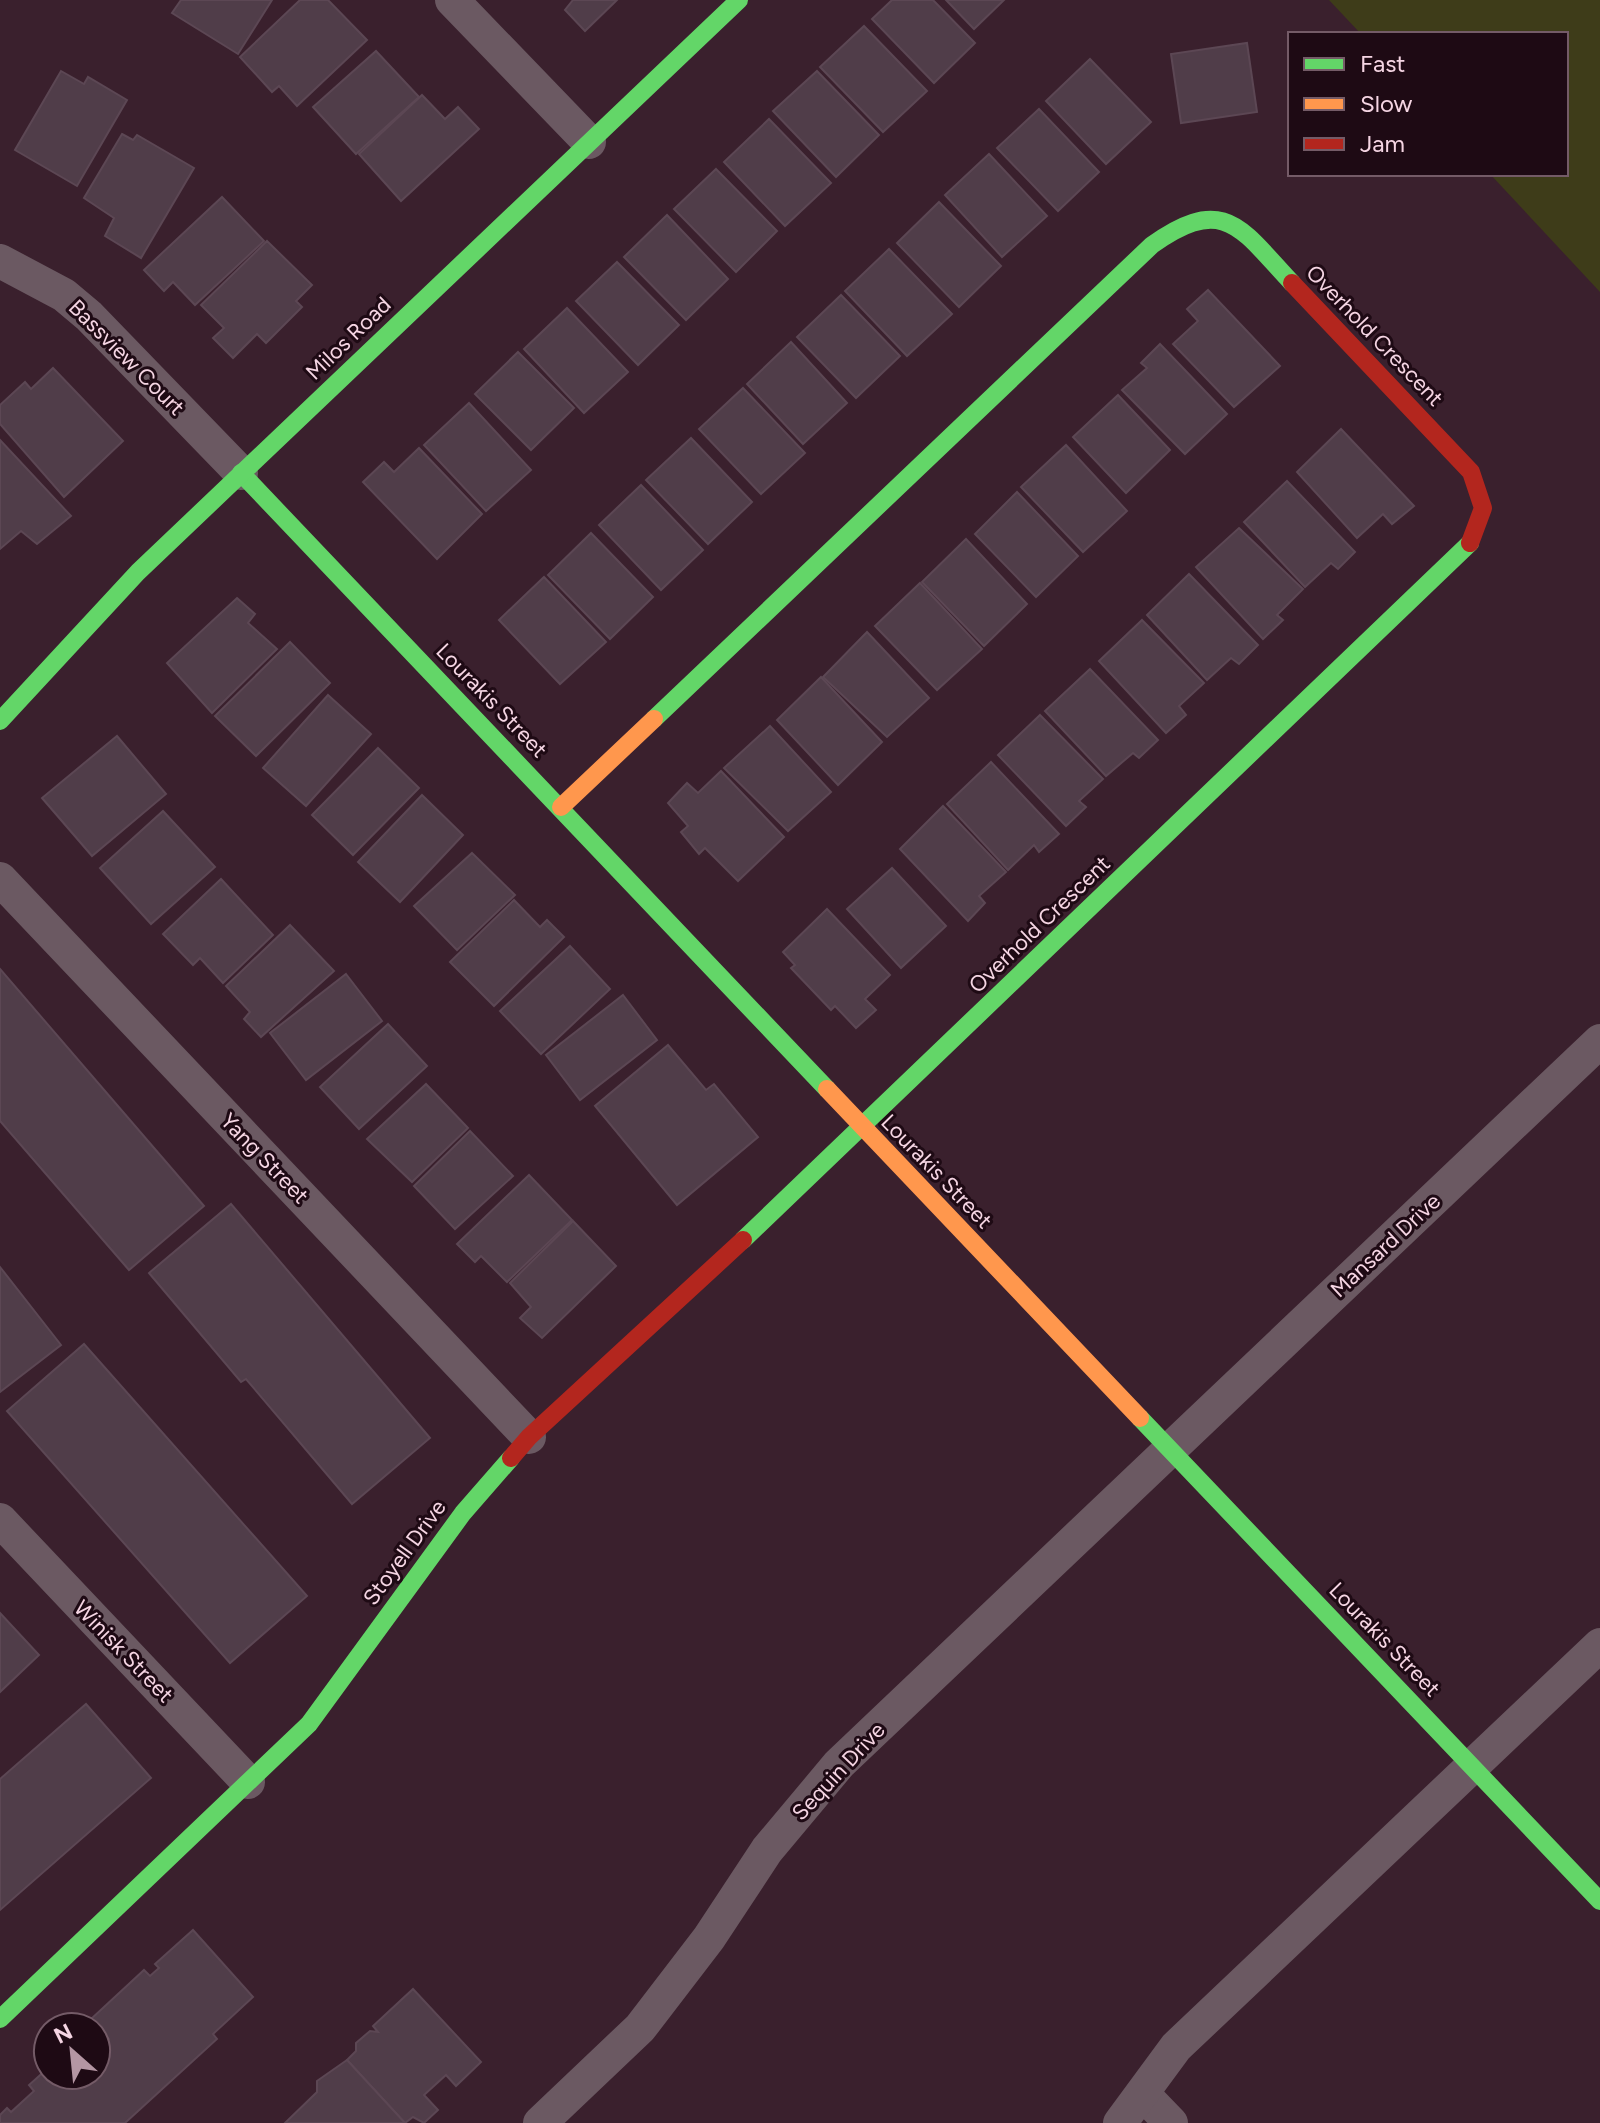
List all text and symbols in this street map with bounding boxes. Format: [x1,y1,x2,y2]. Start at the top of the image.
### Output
legend [1288,32,1568,176]
text: Fast [1360,49,1405,78]
text: Slow [1360,89,1413,118]
text: Jam [1360,129,1405,158]
street label: Overhold Crescent [1300,259,1449,412]
street label: Milos Road [300,291,396,385]
street label: Bassview Court [63,294,190,421]
street label: Lourakis Street [430,638,553,763]
street label: Overhold Crescent [963,850,1116,999]
street label: Yang Street [215,1107,314,1209]
street label: Lourakis Street [875,1109,998,1234]
street label: Mansard Drive [1325,1188,1446,1303]
street label: Stoyell Drive [357,1494,452,1610]
street label: Lourakis Street [1323,1577,1446,1702]
street label: Winisk Street [68,1595,179,1708]
street label: Sequin Drive [786,1717,891,1826]
north arrow [32,2011,112,2091]
text: N [49,2018,77,2050]

